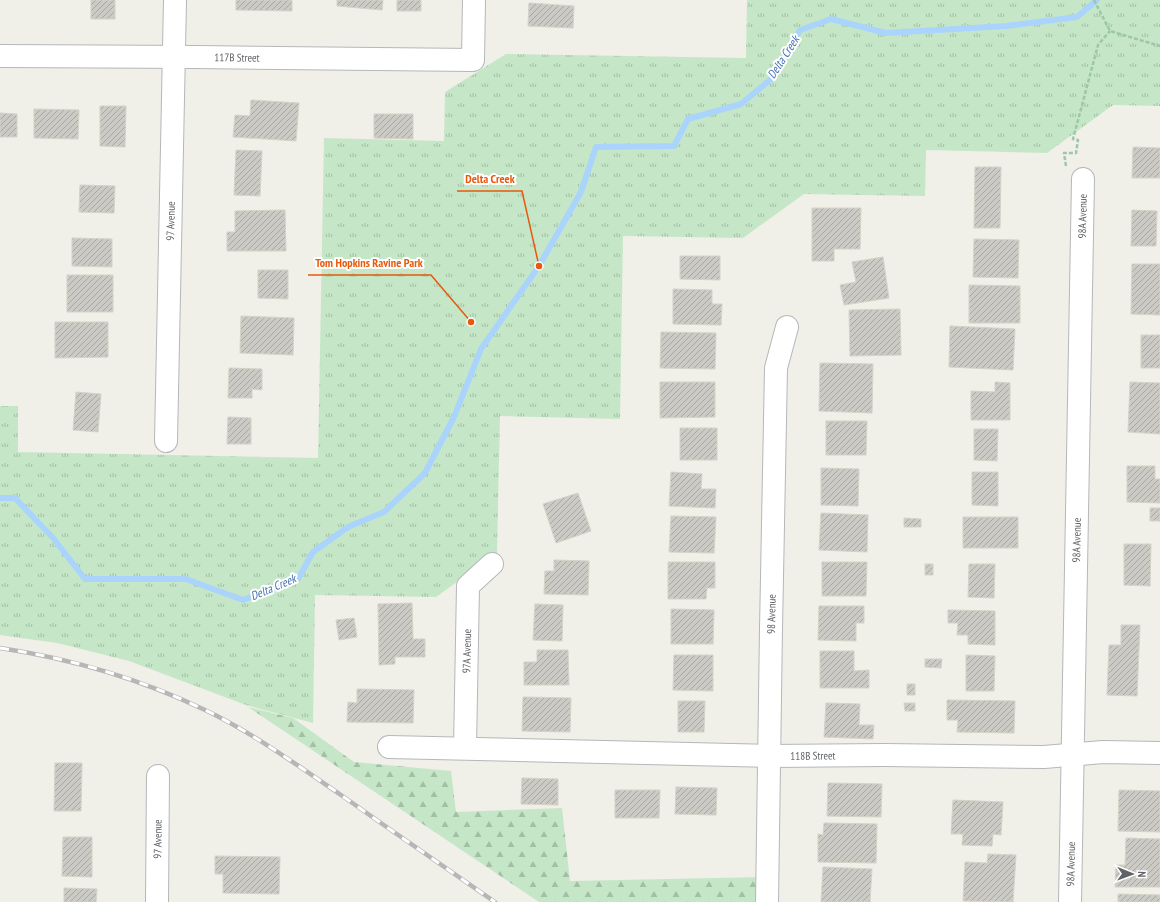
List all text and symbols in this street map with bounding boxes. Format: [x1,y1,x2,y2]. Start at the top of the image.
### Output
water label: Delta Creek [764,32,803,81]
street label: 117B Street [214,50,260,65]
callout: Delta Creek [457,167,522,191]
text: Delta Creek [465,171,515,186]
street label: 98A Avenue [1075,193,1090,239]
street label: 97 Avenue [163,201,178,241]
callout: Tom Hopkins Ravine Park [308,251,431,275]
text: Tom Hopkins Ravine Park [315,255,423,270]
street label: 98A Avenue [1069,517,1084,563]
water label: Delta Creek [248,570,299,603]
street label: 98 Avenue [764,594,779,634]
street label: 97A Avenue [459,628,474,673]
street label: 118B Street [790,748,836,763]
street label: 97 Avenue [150,819,165,859]
street label: 98A Avenue [1063,841,1078,886]
north arrow [1112,854,1152,894]
text: N [1135,871,1149,877]

